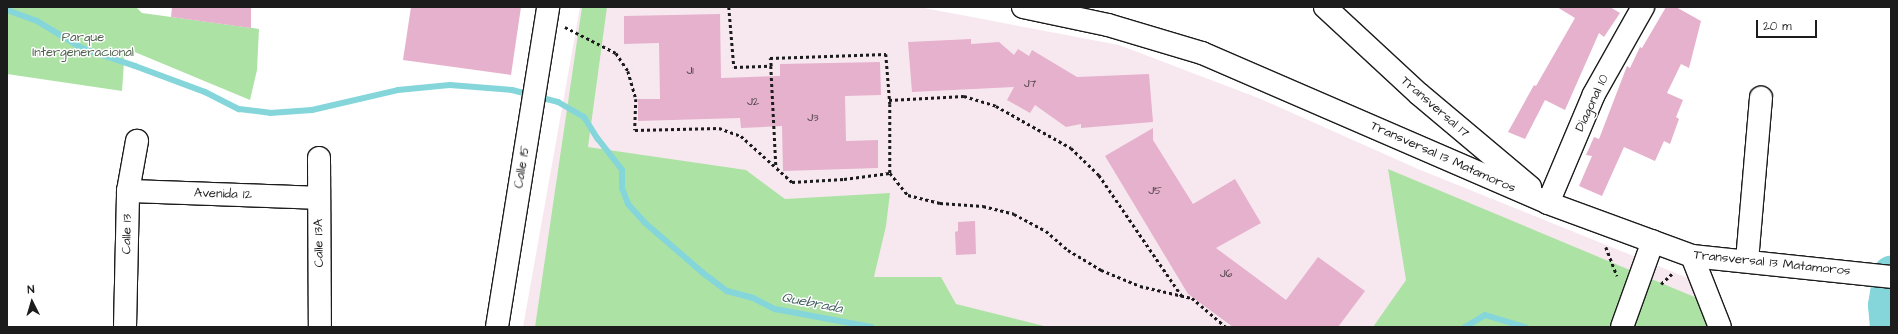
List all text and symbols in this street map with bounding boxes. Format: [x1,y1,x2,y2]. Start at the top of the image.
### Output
scale bar [1758,12,1819,38]
text: 20 m [1763,18,1792,35]
park label: Parque Intergeneracional [32,30,134,61]
house number: J1 [686,64,694,78]
street label: Diagonal 10 [1572,72,1612,134]
street label: Transversal 17 [1397,73,1473,141]
house number: J7 [1024,77,1036,91]
house number: J2 [747,95,759,109]
house number: J3 [807,111,819,125]
street label: Transversal 13 Matamoros [1368,118,1518,196]
street label: Calle 15 [511,145,533,189]
house number: J5 [1148,184,1162,198]
street label: Avenida 12 [194,185,252,203]
street label: Calle 13 [119,214,135,254]
street label: Calle 13A [311,218,327,268]
street label: Transversal 13 Matamoros [1693,247,1851,279]
house number: J6 [1220,267,1232,281]
north arrow [12,282,52,322]
text: N [27,282,35,297]
water label: Quebrada [780,289,844,317]

